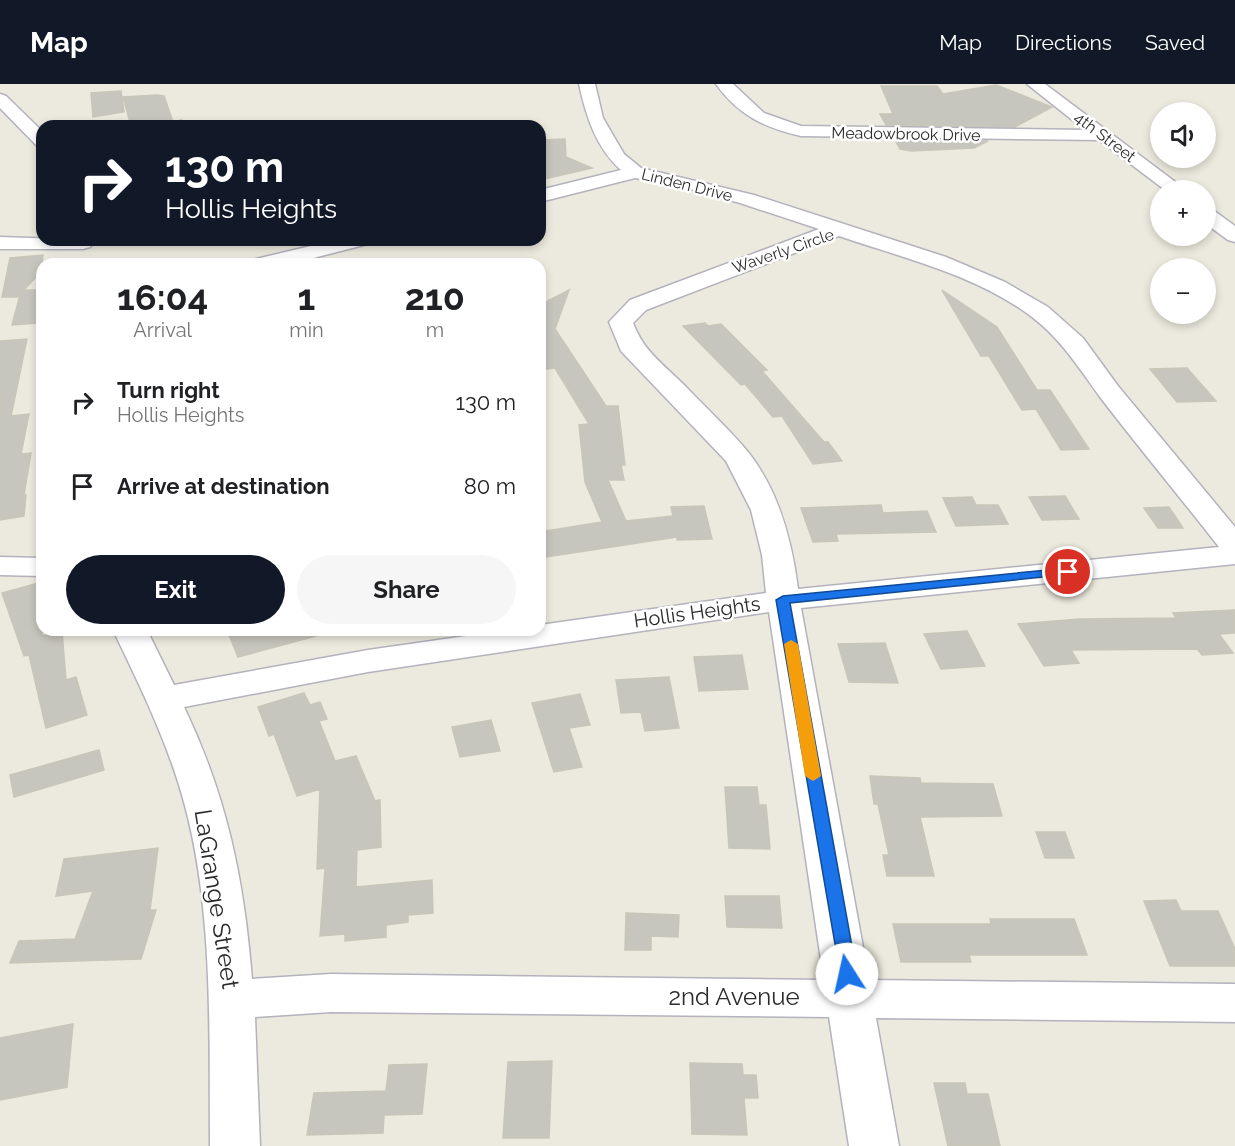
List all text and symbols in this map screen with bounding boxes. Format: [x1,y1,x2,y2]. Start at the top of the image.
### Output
text: Map [30,26,88,59]
text: Map [939,30,982,55]
text: Directions [1015,30,1112,55]
text: Saved [1145,30,1205,55]
map controls [1150,102,1216,324]
button: sound [1150,102,1216,168]
street label: 4th Street [1071,108,1140,167]
street label: Meadowbrook Drive [831,123,981,145]
text: 130 m [165,143,284,192]
icon: right [66,144,144,222]
street label: Linden Drive [640,165,734,205]
button: + [1150,180,1216,246]
text: Hollis Heights [165,193,337,224]
street label: Waverly Circle [730,225,836,277]
button: − [1150,258,1216,324]
text: 16:04 [117,276,208,318]
text: 1 [298,276,315,318]
text: 210 [405,276,465,318]
text: Arrival [133,318,192,342]
text: min [289,318,324,342]
text: m [426,318,444,342]
text: Turn right [117,377,220,403]
icon: right [66,386,99,419]
text: 130 m [456,389,516,415]
text: Hollis Heights [117,403,244,427]
icon: arrive [66,470,99,503]
text: Arrive at destination [117,473,330,499]
text: 80 m [464,473,516,499]
pin [1042,546,1093,597]
button: Exit [66,555,285,624]
button: Share [297,555,516,624]
icon: arrive [1051,555,1084,588]
street label: Hollis Heights [632,591,762,633]
street label: LaGrange Street [188,807,246,991]
position arrow [815,942,879,1006]
street label: 2nd Avenue [668,982,800,1011]

